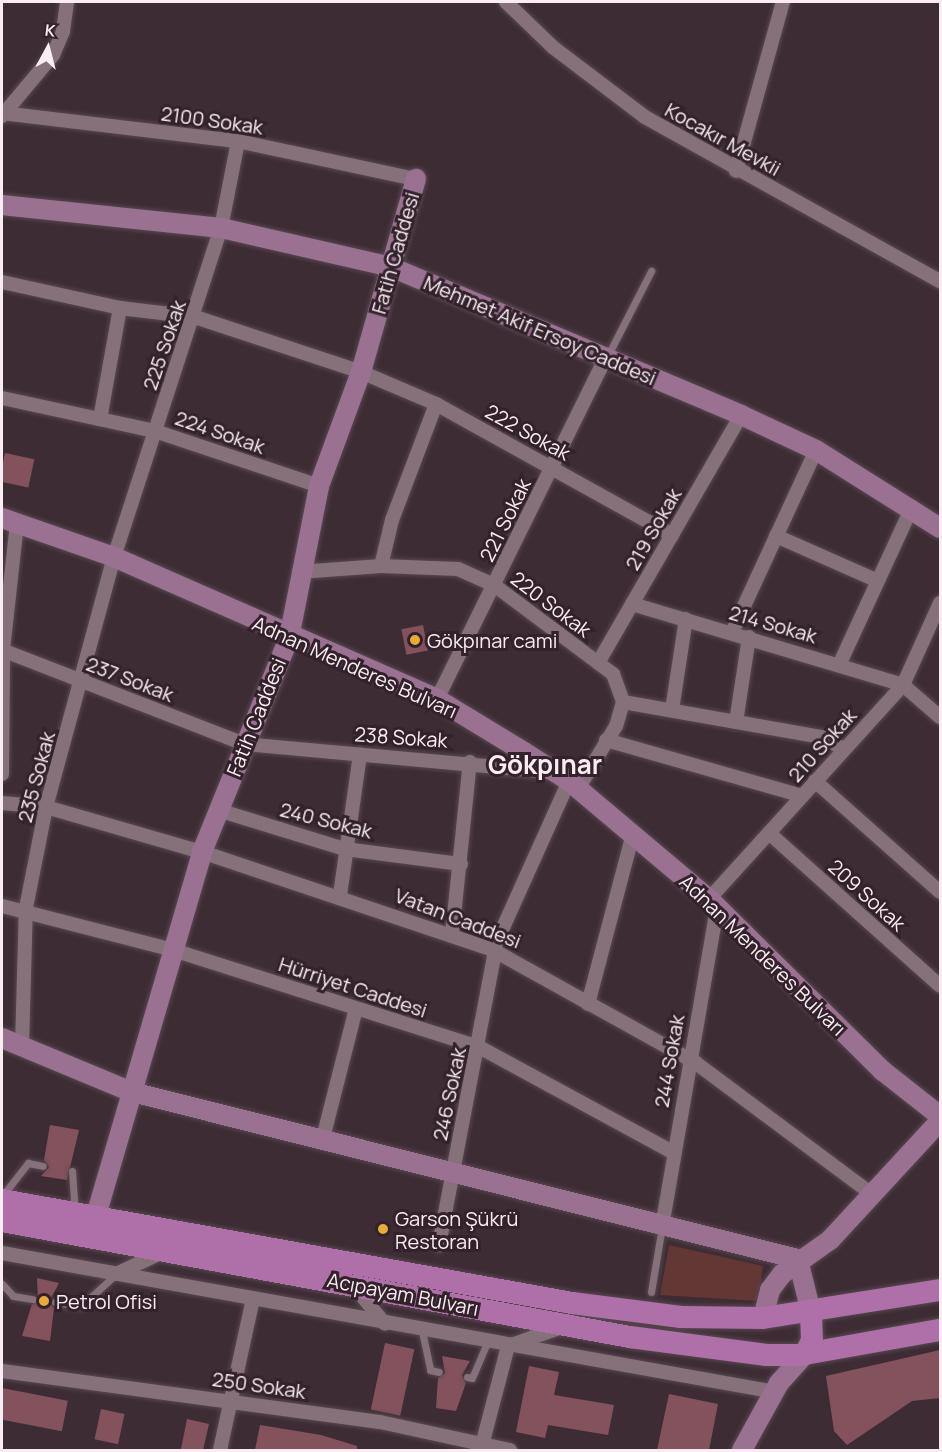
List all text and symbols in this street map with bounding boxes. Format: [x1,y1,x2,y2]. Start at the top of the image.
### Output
north arrow [18,18,78,78]
text: K [44,19,57,42]
street label: Kocakır Mevkii [661,97,785,181]
street label: 2100 Sokak [159,101,265,139]
street label: Fatih Caddesi [366,189,424,317]
street label: Mehmet Akif Ersoy Caddesi [420,270,660,390]
street label: 225 Sokak [137,297,191,393]
street label: 222 Sokak [481,399,575,465]
street label: 224 Sokak [172,405,268,459]
street label: 221 Sokak [475,474,535,566]
street label: 219 Sokak [620,484,686,574]
street label: 220 Sokak [506,566,596,642]
street label: 214 Sokak [726,600,820,648]
street label: Adnan Menderes Bulvarı [249,611,461,723]
place label: Gökpınar cami [427,628,557,652]
marker: Gökpınar cami [408,633,422,647]
street label: 237 Sokak [83,651,177,707]
street label: Fatih Caddesi [221,654,291,780]
street label: 210 Sokak [783,703,861,787]
street label: 238 Sokak [354,722,448,752]
street label: 235 Sokak [12,729,60,825]
district label: Gökpınar [488,749,602,781]
street label: 240 Sokak [277,797,375,843]
street label: 209 Sokak [824,854,910,936]
street label: Adnan Menderes Bulvarı [675,869,851,1041]
street label: Vatan Caddesi [391,883,525,953]
street label: Hürriyet Caddesi [276,952,430,1022]
street label: 244 Sokak [649,1013,689,1109]
street label: 246 Sokak [427,1045,471,1143]
place label: Garson Şükrü Restoran [395,1206,518,1253]
marker: Garson Şükrü Restoran [376,1222,390,1236]
street label: Acıpayam Bulvarı [325,1268,481,1320]
place label: Petrol Ofisi [56,1289,157,1313]
marker: Petrol Ofisi [37,1294,51,1308]
street label: 250 Sokak [211,1367,307,1403]

